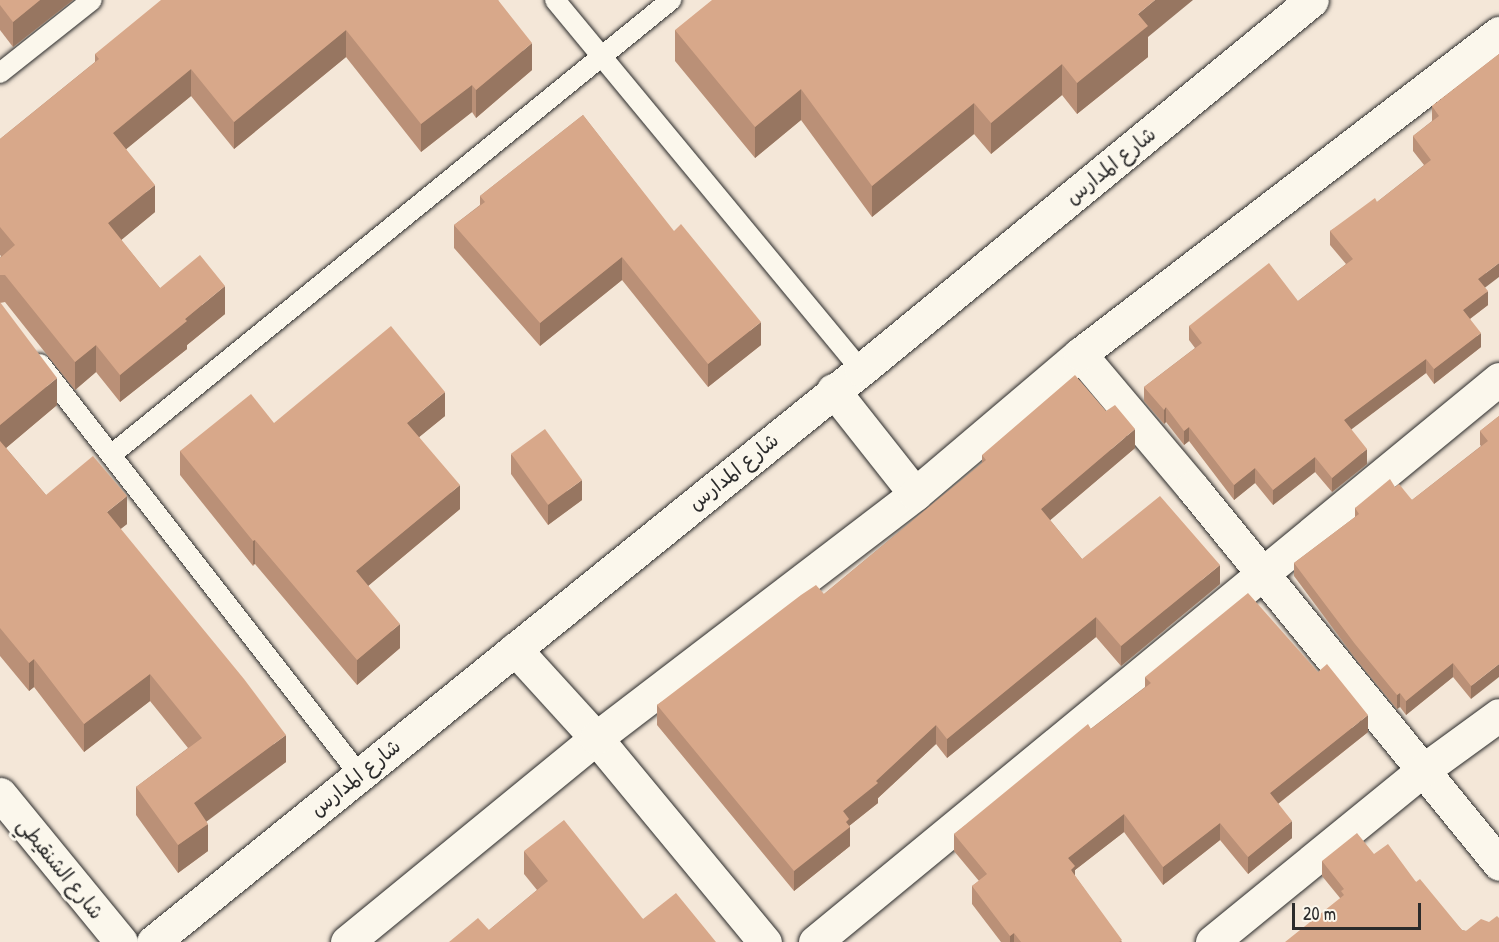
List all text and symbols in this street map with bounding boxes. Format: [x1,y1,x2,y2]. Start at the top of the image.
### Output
street label: شارع المدارس [1060,121,1160,209]
street label: شارع المدارس [683,427,783,515]
street label: شارع المدارس [305,733,405,821]
street label: شارع الشنقيطي [13,813,109,923]
scale bar [1295,891,1424,929]
text: 20 m [1303,901,1336,926]

